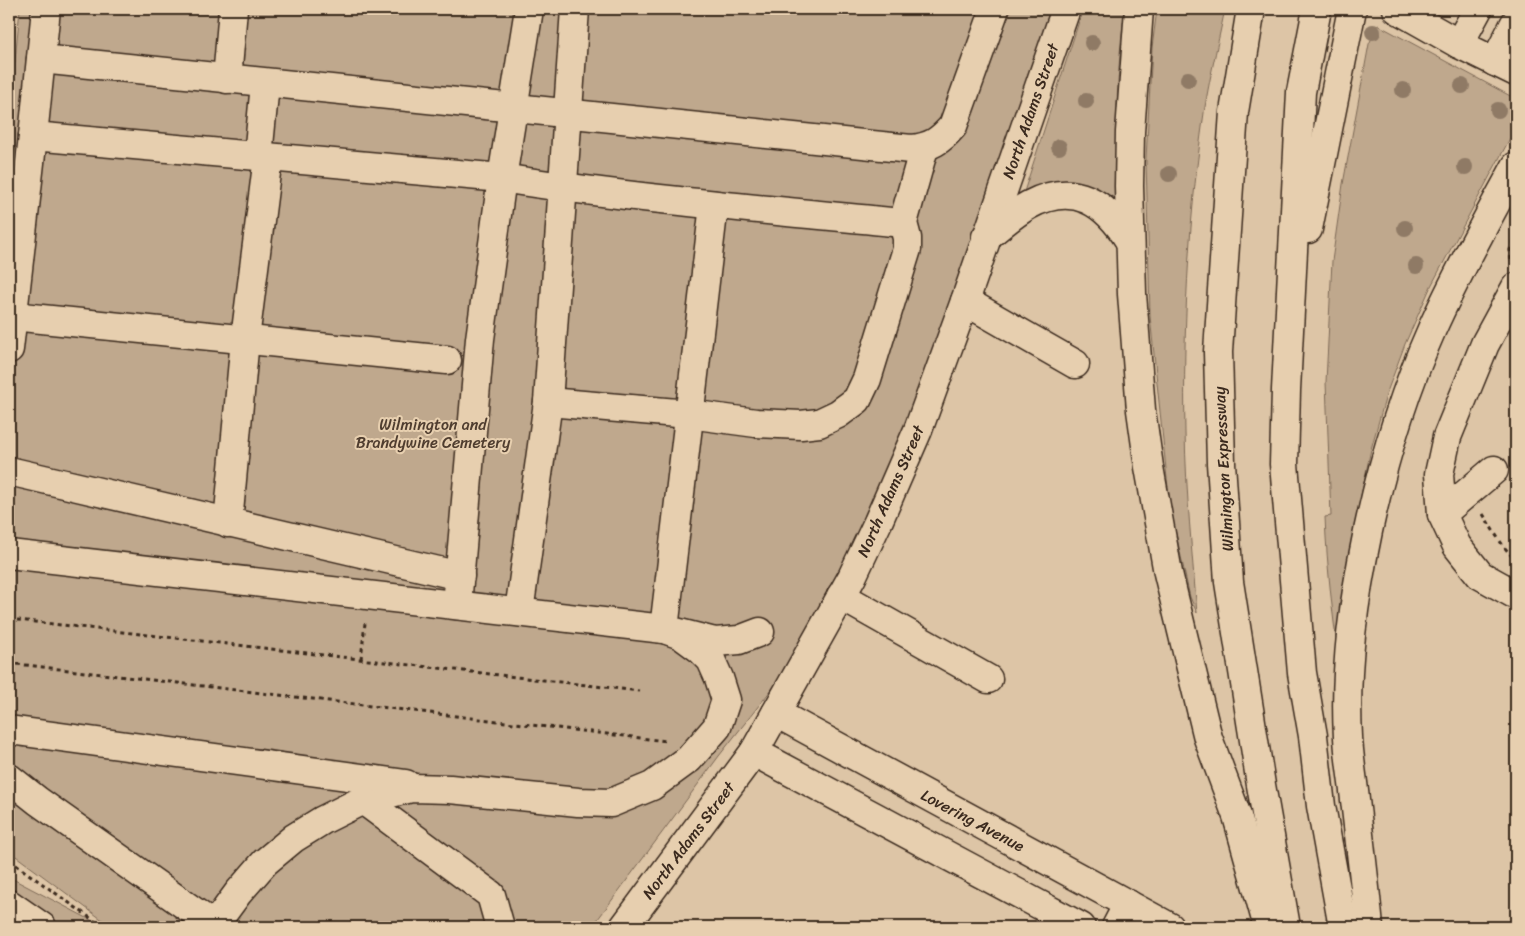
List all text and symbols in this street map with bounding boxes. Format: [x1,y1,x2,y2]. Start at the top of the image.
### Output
street label: North Adams Street [994,39,1067,183]
street label: Wilmington Expressway [1205,385,1242,552]
park label: Wilmington and Brandywine Cemetery [356,410,511,457]
street label: North Adams Street [848,420,933,562]
street label: North Adams Street [634,775,743,906]
street label: Lovering Avenue [916,781,1030,860]

